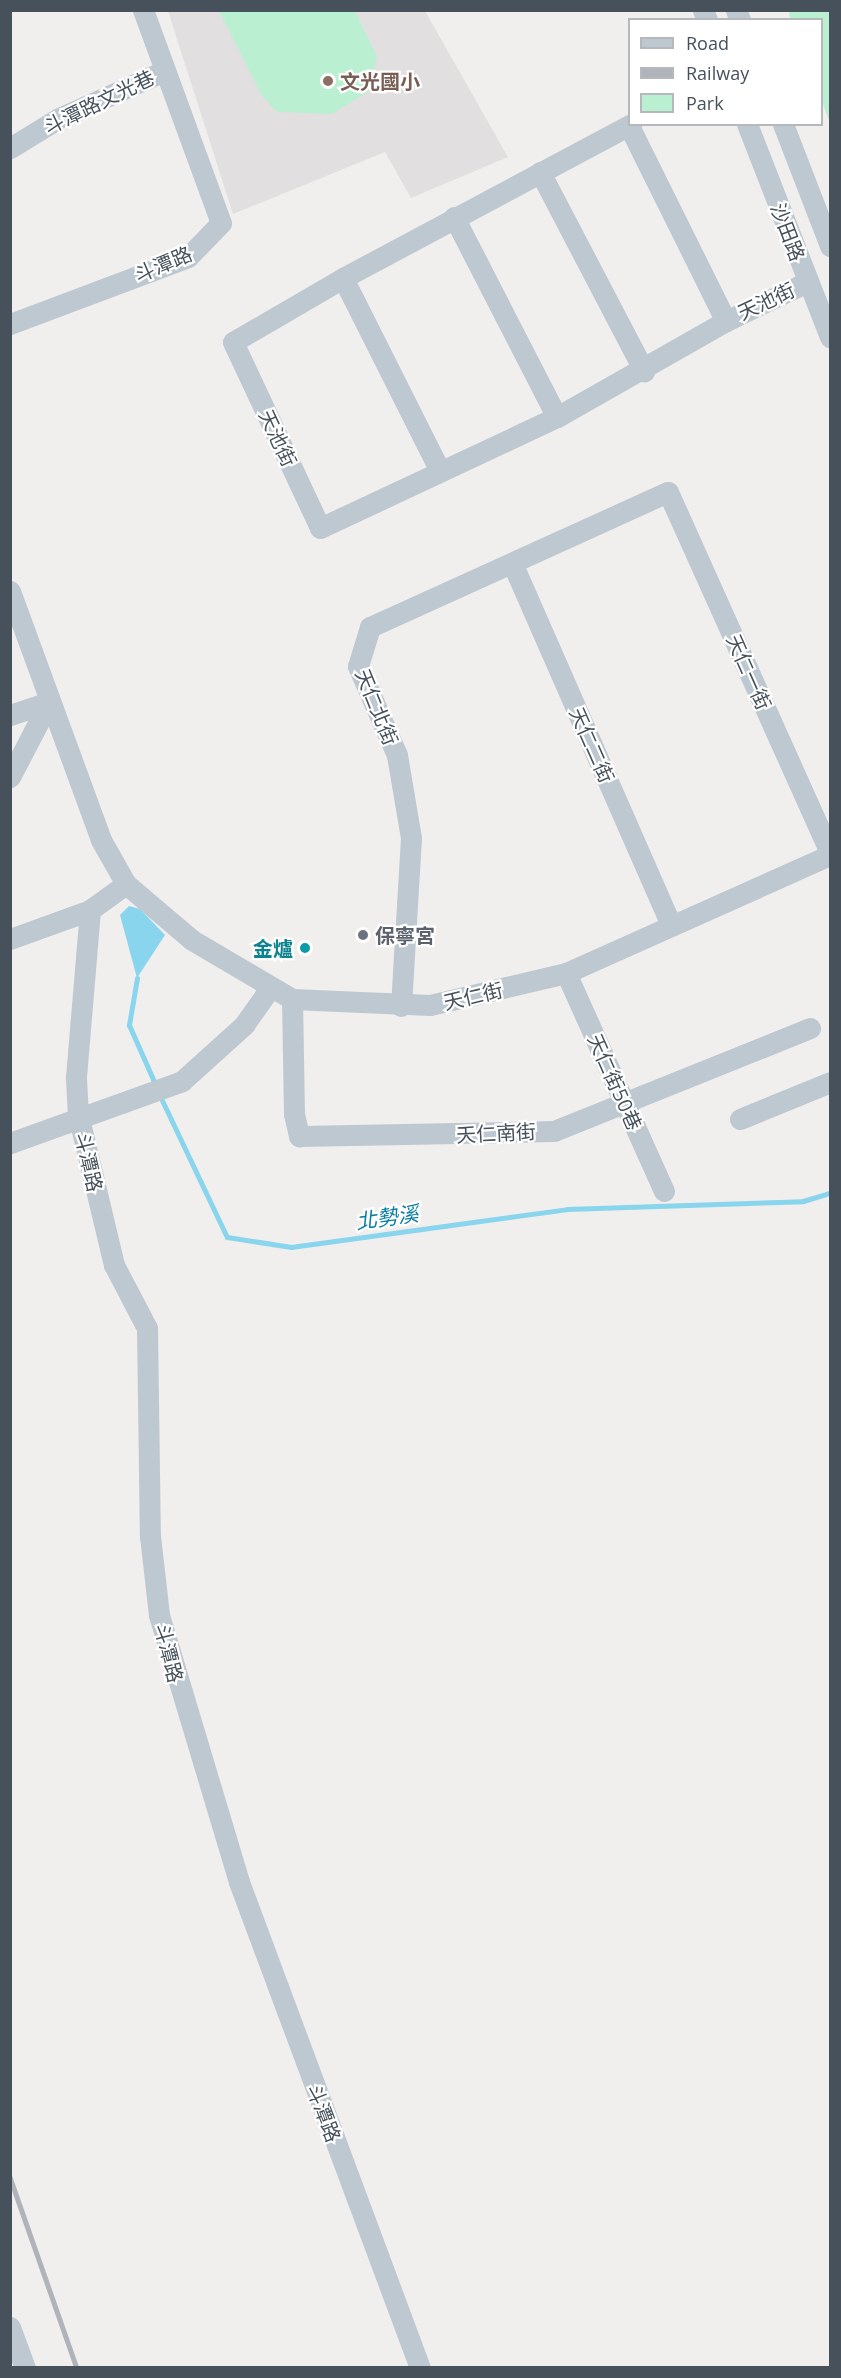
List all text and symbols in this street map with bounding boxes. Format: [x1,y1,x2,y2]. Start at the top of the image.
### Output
legend [628,18,823,126]
text: Road [686,31,729,55]
text: Railway [686,61,749,85]
street label: 斗潭路文光巷 [40,65,158,139]
place label: 文光國小 [340,69,420,93]
marker: 文光國小 [321,74,335,88]
text: Park [686,91,724,115]
street label: 沙田路 [766,200,810,264]
street label: 斗潭路 [131,241,195,287]
street label: 天池街 [734,277,798,325]
street label: 天池街 [254,406,302,470]
street label: 天仁一街 [722,631,776,713]
street label: 天仁北街 [351,665,403,749]
street label: 天仁二街 [565,704,619,786]
place label: 保寧宮 [375,923,435,947]
marker: 保寧宮 [356,928,370,942]
place label: 金爐 [253,936,293,960]
marker: 金爐 [298,941,312,955]
street label: 天仁街 [441,978,505,1014]
street label: 天仁街50巷 [583,1030,647,1134]
street label: 天仁南街 [455,1119,537,1147]
street label: 斗潭路 [71,1130,107,1194]
water label: 北勢溪 [354,1200,420,1234]
street label: 斗潭路 [150,1621,188,1685]
street label: 斗潭路 [302,2081,346,2145]

